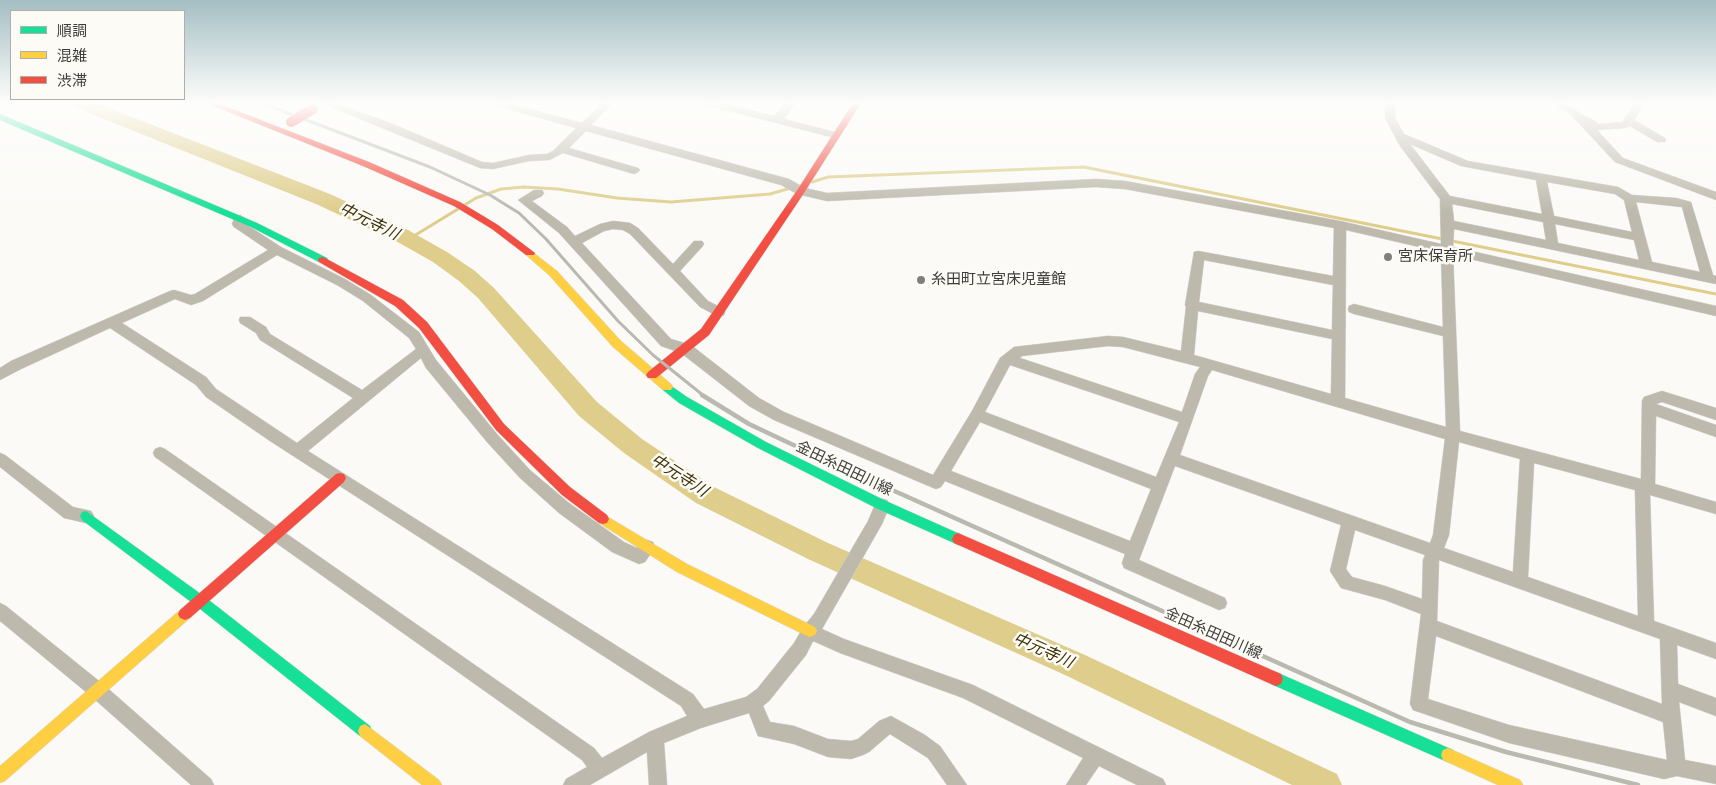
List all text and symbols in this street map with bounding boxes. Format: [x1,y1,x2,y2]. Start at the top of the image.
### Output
legend [10,10,185,100]
text: 順調 [57,20,87,41]
text: 混雑 [57,45,87,66]
text: 渋滞 [57,70,87,91]
water label: 中元寺川 [336,199,402,245]
place label: 宮床保育所 [1398,248,1473,266]
marker: 宮床保育所 [1382,251,1394,263]
place label: 糸田町立宮床児童館 [931,271,1066,289]
marker: 糸田町立宮床児童館 [915,274,927,286]
street label: 金田糸田田川線 [793,438,895,500]
water label: 中元寺川 [647,451,711,501]
street label: 金田糸田田川線 [1161,604,1265,664]
water label: 中元寺川 [1010,629,1076,673]

